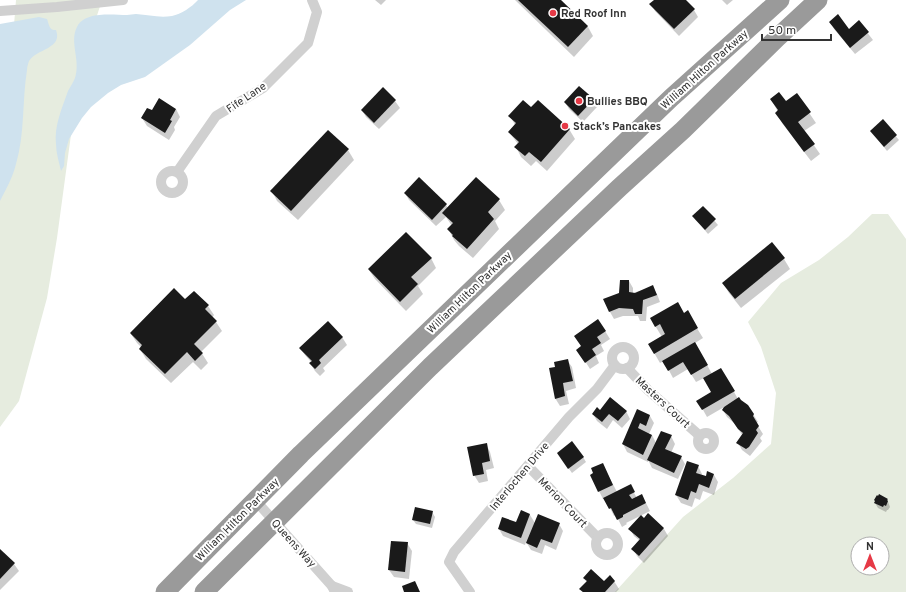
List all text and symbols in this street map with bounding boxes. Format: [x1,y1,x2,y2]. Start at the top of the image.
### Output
place label: Red Roof Inn [561,7,626,21]
marker: Red Roof Inn [548,8,558,18]
scale bar [762,16,831,42]
text: 50 m [768,23,796,39]
street label: William Hilton Parkway [658,27,751,113]
street label: Fife Lane [224,79,269,116]
place label: Bullies BBQ [587,95,648,109]
marker: Bullies BBQ [574,96,584,106]
place label: Stack’s Pancakes [573,120,661,134]
marker: Stack’s Pancakes [560,121,570,131]
street label: William Hilton Parkway [424,248,515,337]
street label: Masters Court [632,374,693,432]
street label: Interlochen Drive [487,439,553,514]
street label: Merion Court [535,474,590,531]
street label: William Hilton Parkway [193,475,283,564]
street label: Queens Way [268,516,319,571]
north arrow [850,536,890,576]
text: N [866,540,874,554]

